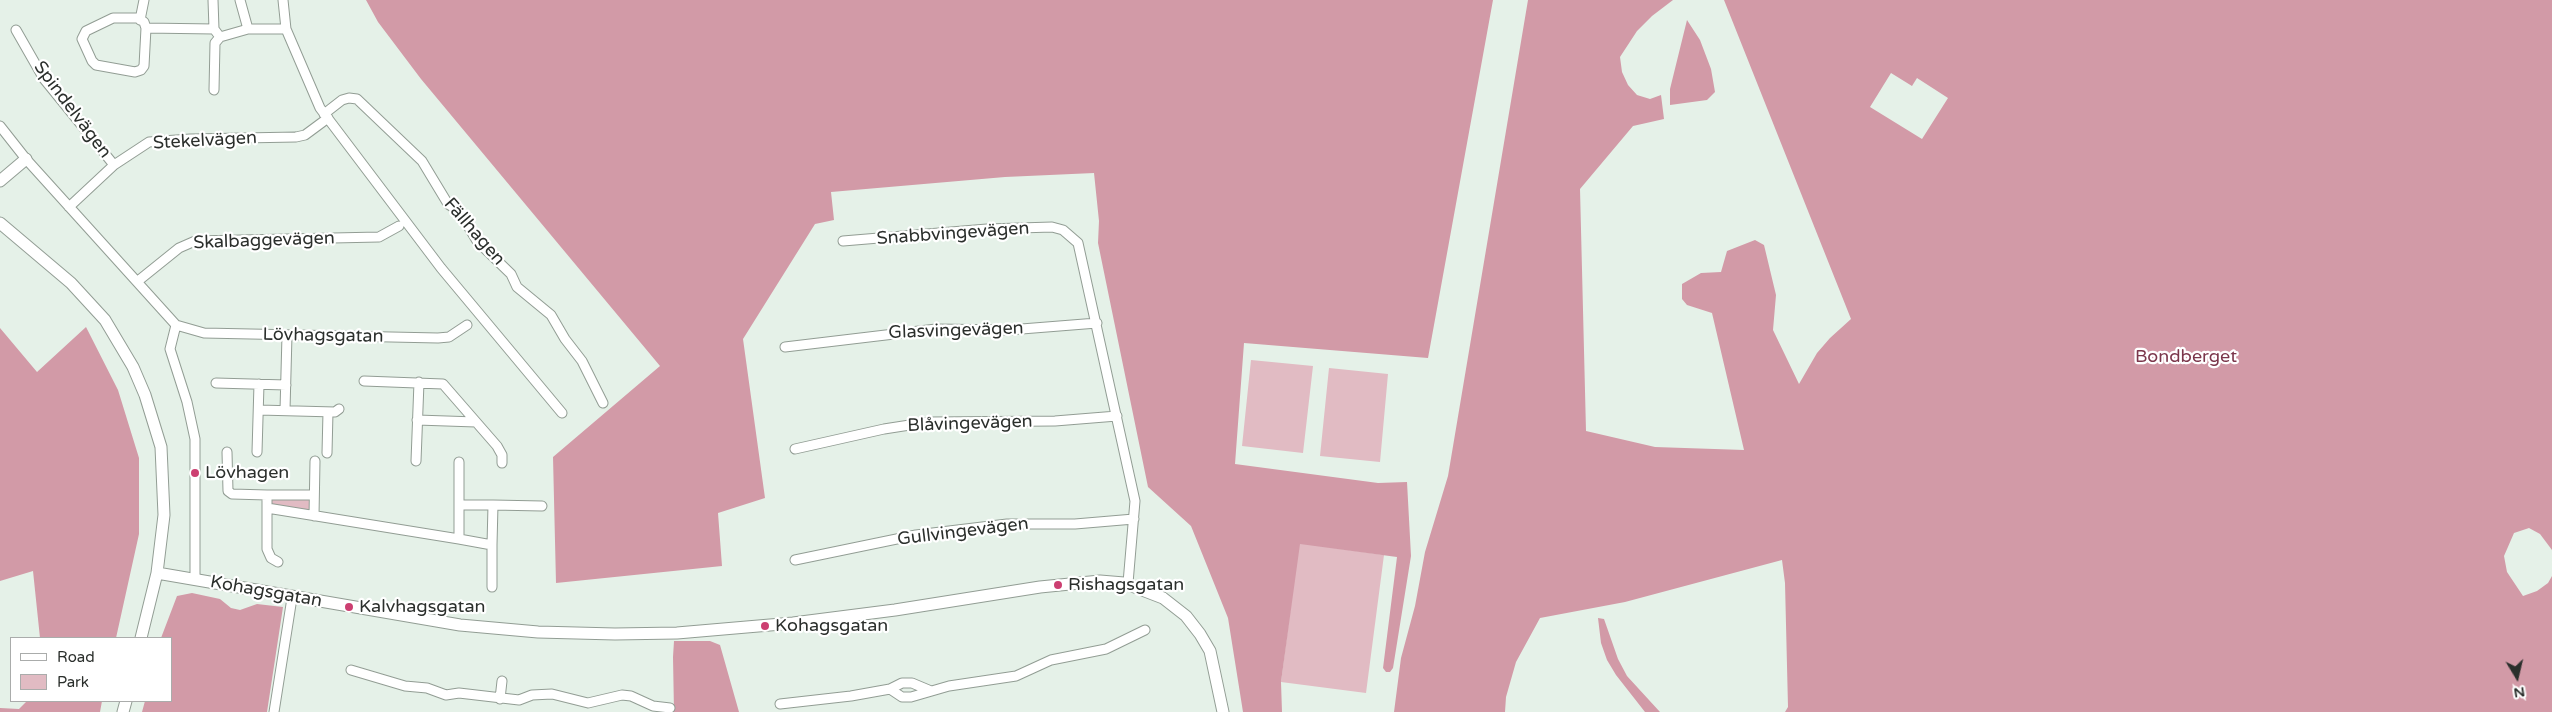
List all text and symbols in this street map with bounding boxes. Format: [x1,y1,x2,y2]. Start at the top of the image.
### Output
street label: Spindelvägen [29,57,115,163]
street label: Stekelvägen [153,127,257,155]
street label: Fällhagen [439,194,509,270]
street label: Snabbvingevägen [876,218,1030,250]
street label: Skalbaggevägen [193,228,335,254]
street label: Glasvingevägen [888,318,1024,344]
street label: Lövhagsgatan [262,324,384,348]
park label: Bondberget [2135,346,2237,368]
street label: Blåvingevägen [907,411,1033,437]
place label: Lövhagen [205,462,289,484]
marker: Lövhagen [189,467,201,479]
street label: Gullvingevägen [896,513,1030,551]
street label: Kohagsgatan [208,572,324,612]
place label: Rishagsgatan [1068,574,1184,596]
marker: Rishagsgatan [1052,579,1064,591]
place label: Kalvhagsgatan [359,596,485,618]
marker: Kalvhagsgatan [343,601,355,613]
place label: Kohagsgatan [775,615,888,637]
marker: Kohagsgatan [759,620,771,632]
legend [10,637,172,702]
text: Road [57,648,95,666]
north arrow [2492,652,2542,702]
text: Park [57,673,89,691]
text: N [2513,683,2526,702]

